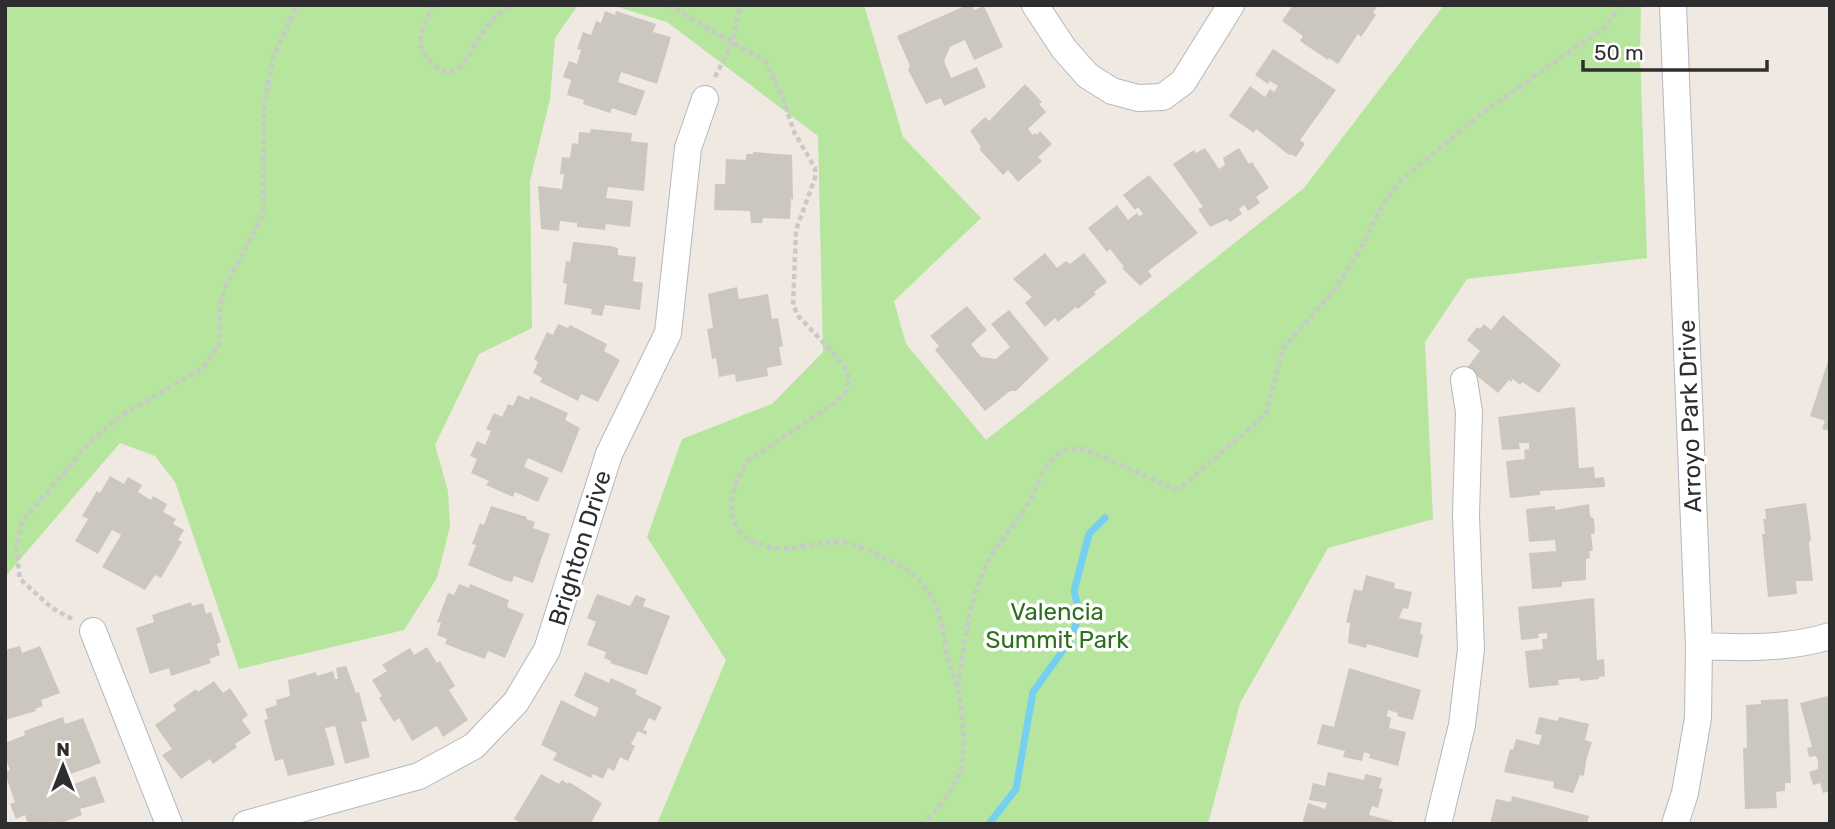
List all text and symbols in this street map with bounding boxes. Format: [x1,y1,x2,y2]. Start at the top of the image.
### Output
scale bar [1583,28,1767,72]
text: 50 m [1594,40,1644,65]
street label: Arroyo Park Drive [1673,319,1707,513]
street label: Brighton Drive [543,467,617,629]
park label: Valencia Summit Park [985,598,1129,654]
north arrow [28,731,98,801]
text: N [56,738,70,761]

